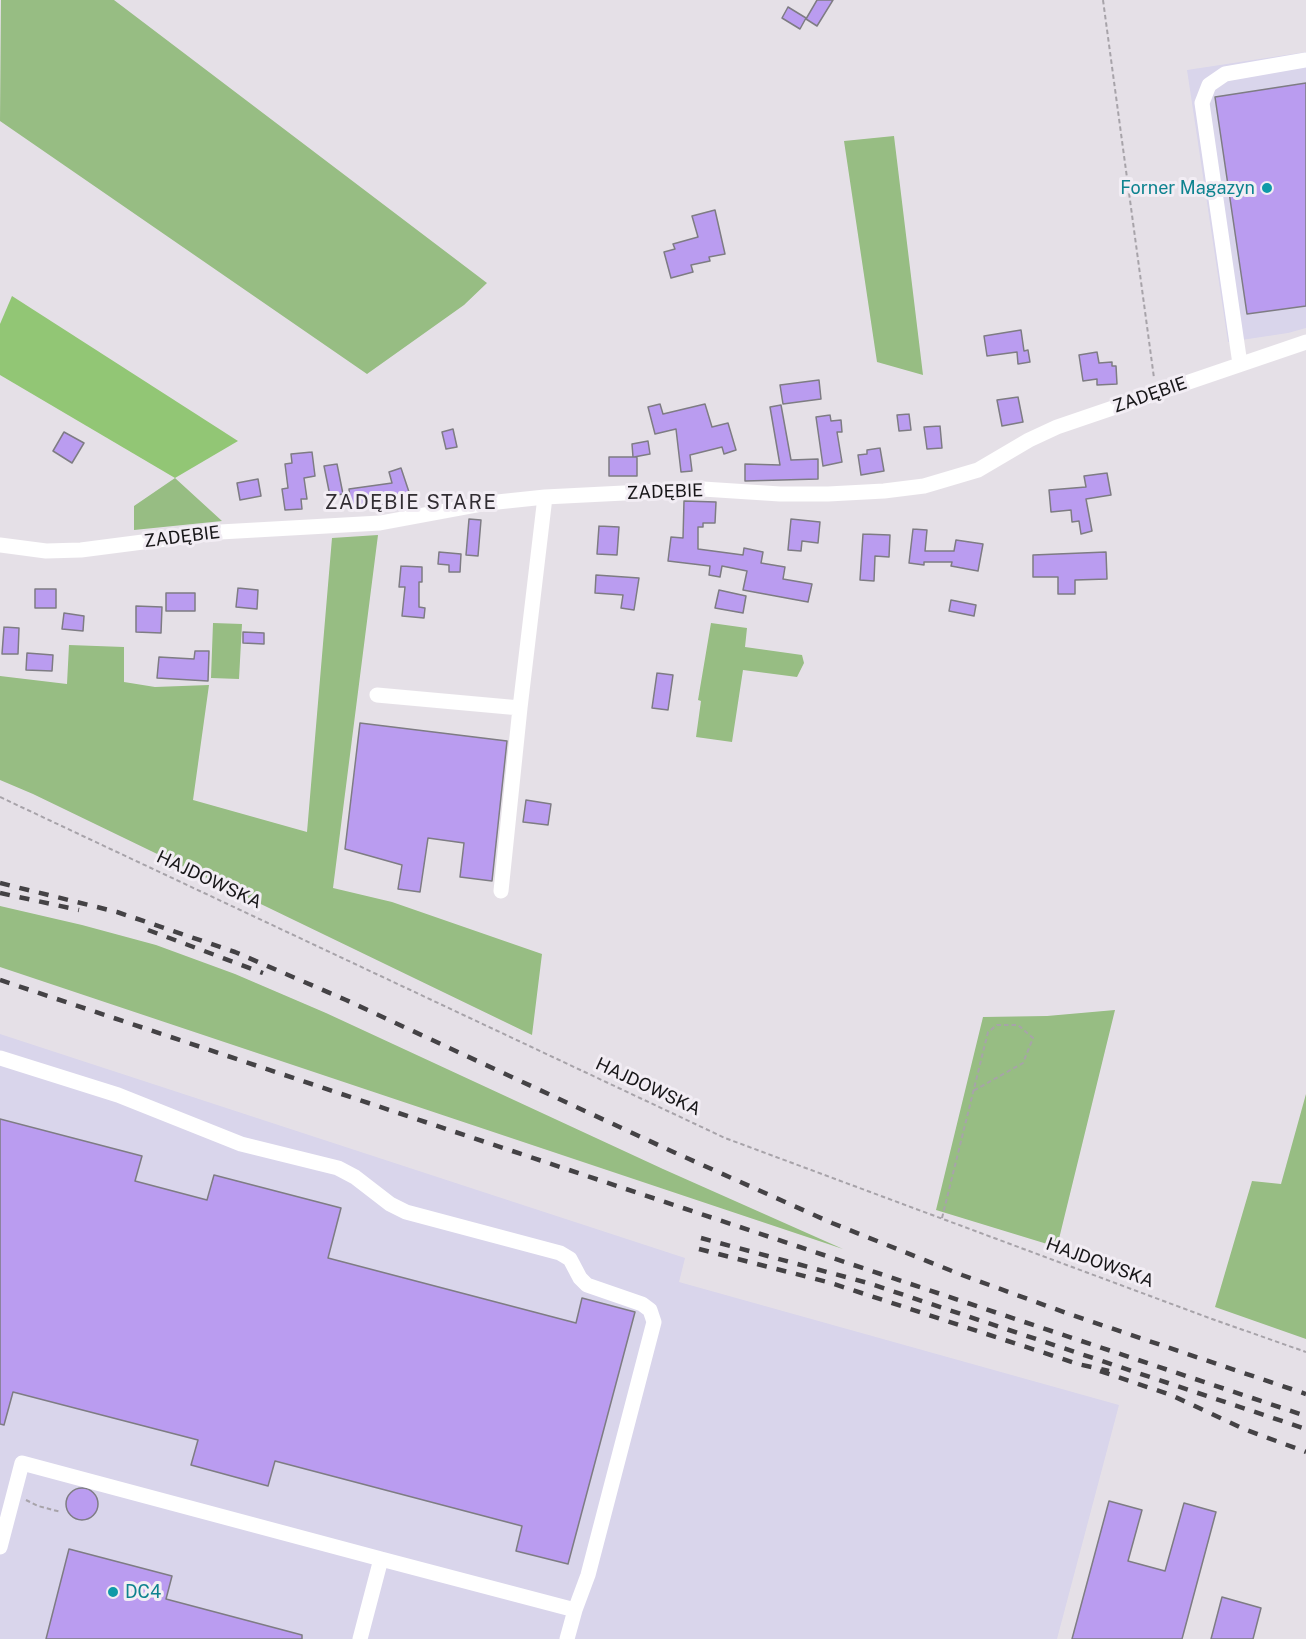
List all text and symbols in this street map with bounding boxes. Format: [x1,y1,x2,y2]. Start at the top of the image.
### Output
place label: Forner Magazyn [1120,177,1255,199]
marker: Forner Magazyn [1260,181,1274,195]
street label: ZADĘBIE [1110,372,1190,418]
street label: ZADĘBIE [626,480,704,504]
district label: ZADĘBIE STARE [325,491,497,515]
street label: ZADĘBIE [143,522,221,552]
street label: HAJDOWSKA [153,846,265,914]
street label: HAJDOWSKA [592,1053,704,1121]
street label: HAJDOWSKA [1043,1233,1157,1293]
place label: DC4 [125,1581,161,1603]
marker: DC4 [106,1585,120,1599]

